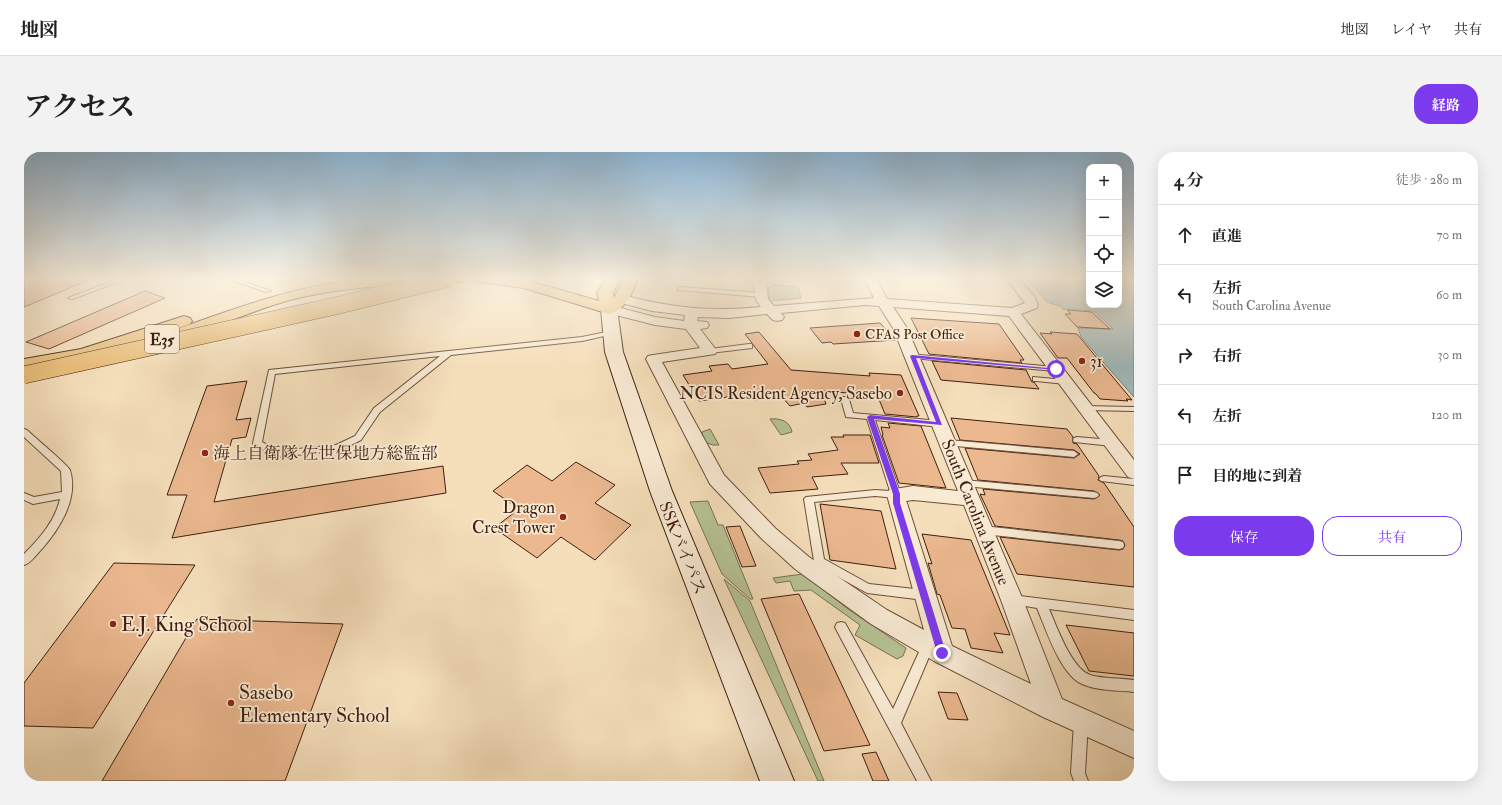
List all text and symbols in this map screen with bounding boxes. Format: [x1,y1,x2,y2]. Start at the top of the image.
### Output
text: 地図 [20,18,58,42]
text: 地図 [1341,21,1369,38]
text: レイヤ [1391,21,1432,38]
text: 共有 [1454,21,1482,38]
button: 経路 [1414,84,1478,124]
text: アクセス [24,90,135,125]
map controls [1086,164,1122,308]
button: + [1086,164,1122,200]
text: 4 分 [1174,170,1204,191]
text: 徒歩 · 280 m [1396,172,1462,188]
button: − [1086,200,1122,236]
icon: ahead [1174,224,1196,246]
text: 直進 [1212,227,1242,246]
text: 70 m [1437,227,1462,243]
button: locate [1086,236,1122,272]
button: layers [1086,272,1122,308]
text: 左折 [1212,279,1242,298]
icon: left [1174,284,1196,306]
text: 60 m [1436,287,1462,303]
text: South Carolina Avenue [1212,298,1331,314]
road number: E35 [145,325,179,353]
place label: CFAS Post Office [865,326,964,343]
marker: CFAS Post Office [852,329,862,339]
icon: right [1174,344,1196,366]
text: 右折 [1212,347,1242,366]
text: 30 m [1438,347,1462,363]
place label: 31 [1090,351,1103,372]
marker: 31 [1077,356,1087,366]
route start [1047,360,1065,378]
place label: NCIS Resident Agency, Sasebo [680,383,892,405]
marker: NCIS Resident Agency, Sasebo [895,388,905,398]
icon: left [1174,404,1196,426]
text: 左折 [1212,407,1242,426]
text: 120 m [1431,407,1462,423]
street label: South Carolina Avenue [937,436,1014,588]
place label: 海上自衛隊 佐世保地方総監部 [213,443,438,464]
marker: 海上自衛隊 佐世保地方総監部 [200,448,210,458]
icon: arrive [1174,464,1196,486]
text: 目的地に到着 [1212,467,1302,486]
place label: Dragon Crest Tower [472,497,556,538]
street label: SSKバイパス [654,499,711,598]
marker: Dragon Crest Tower [558,512,568,522]
button: 保存 [1174,516,1314,556]
button: 共有 [1322,516,1462,556]
place label: E.J. King School [121,612,252,637]
marker: E.J. King School [108,619,118,629]
route end [933,644,951,662]
place label: Sasebo Elementary School [239,680,390,728]
marker: Sasebo Elementary School [226,698,236,708]

